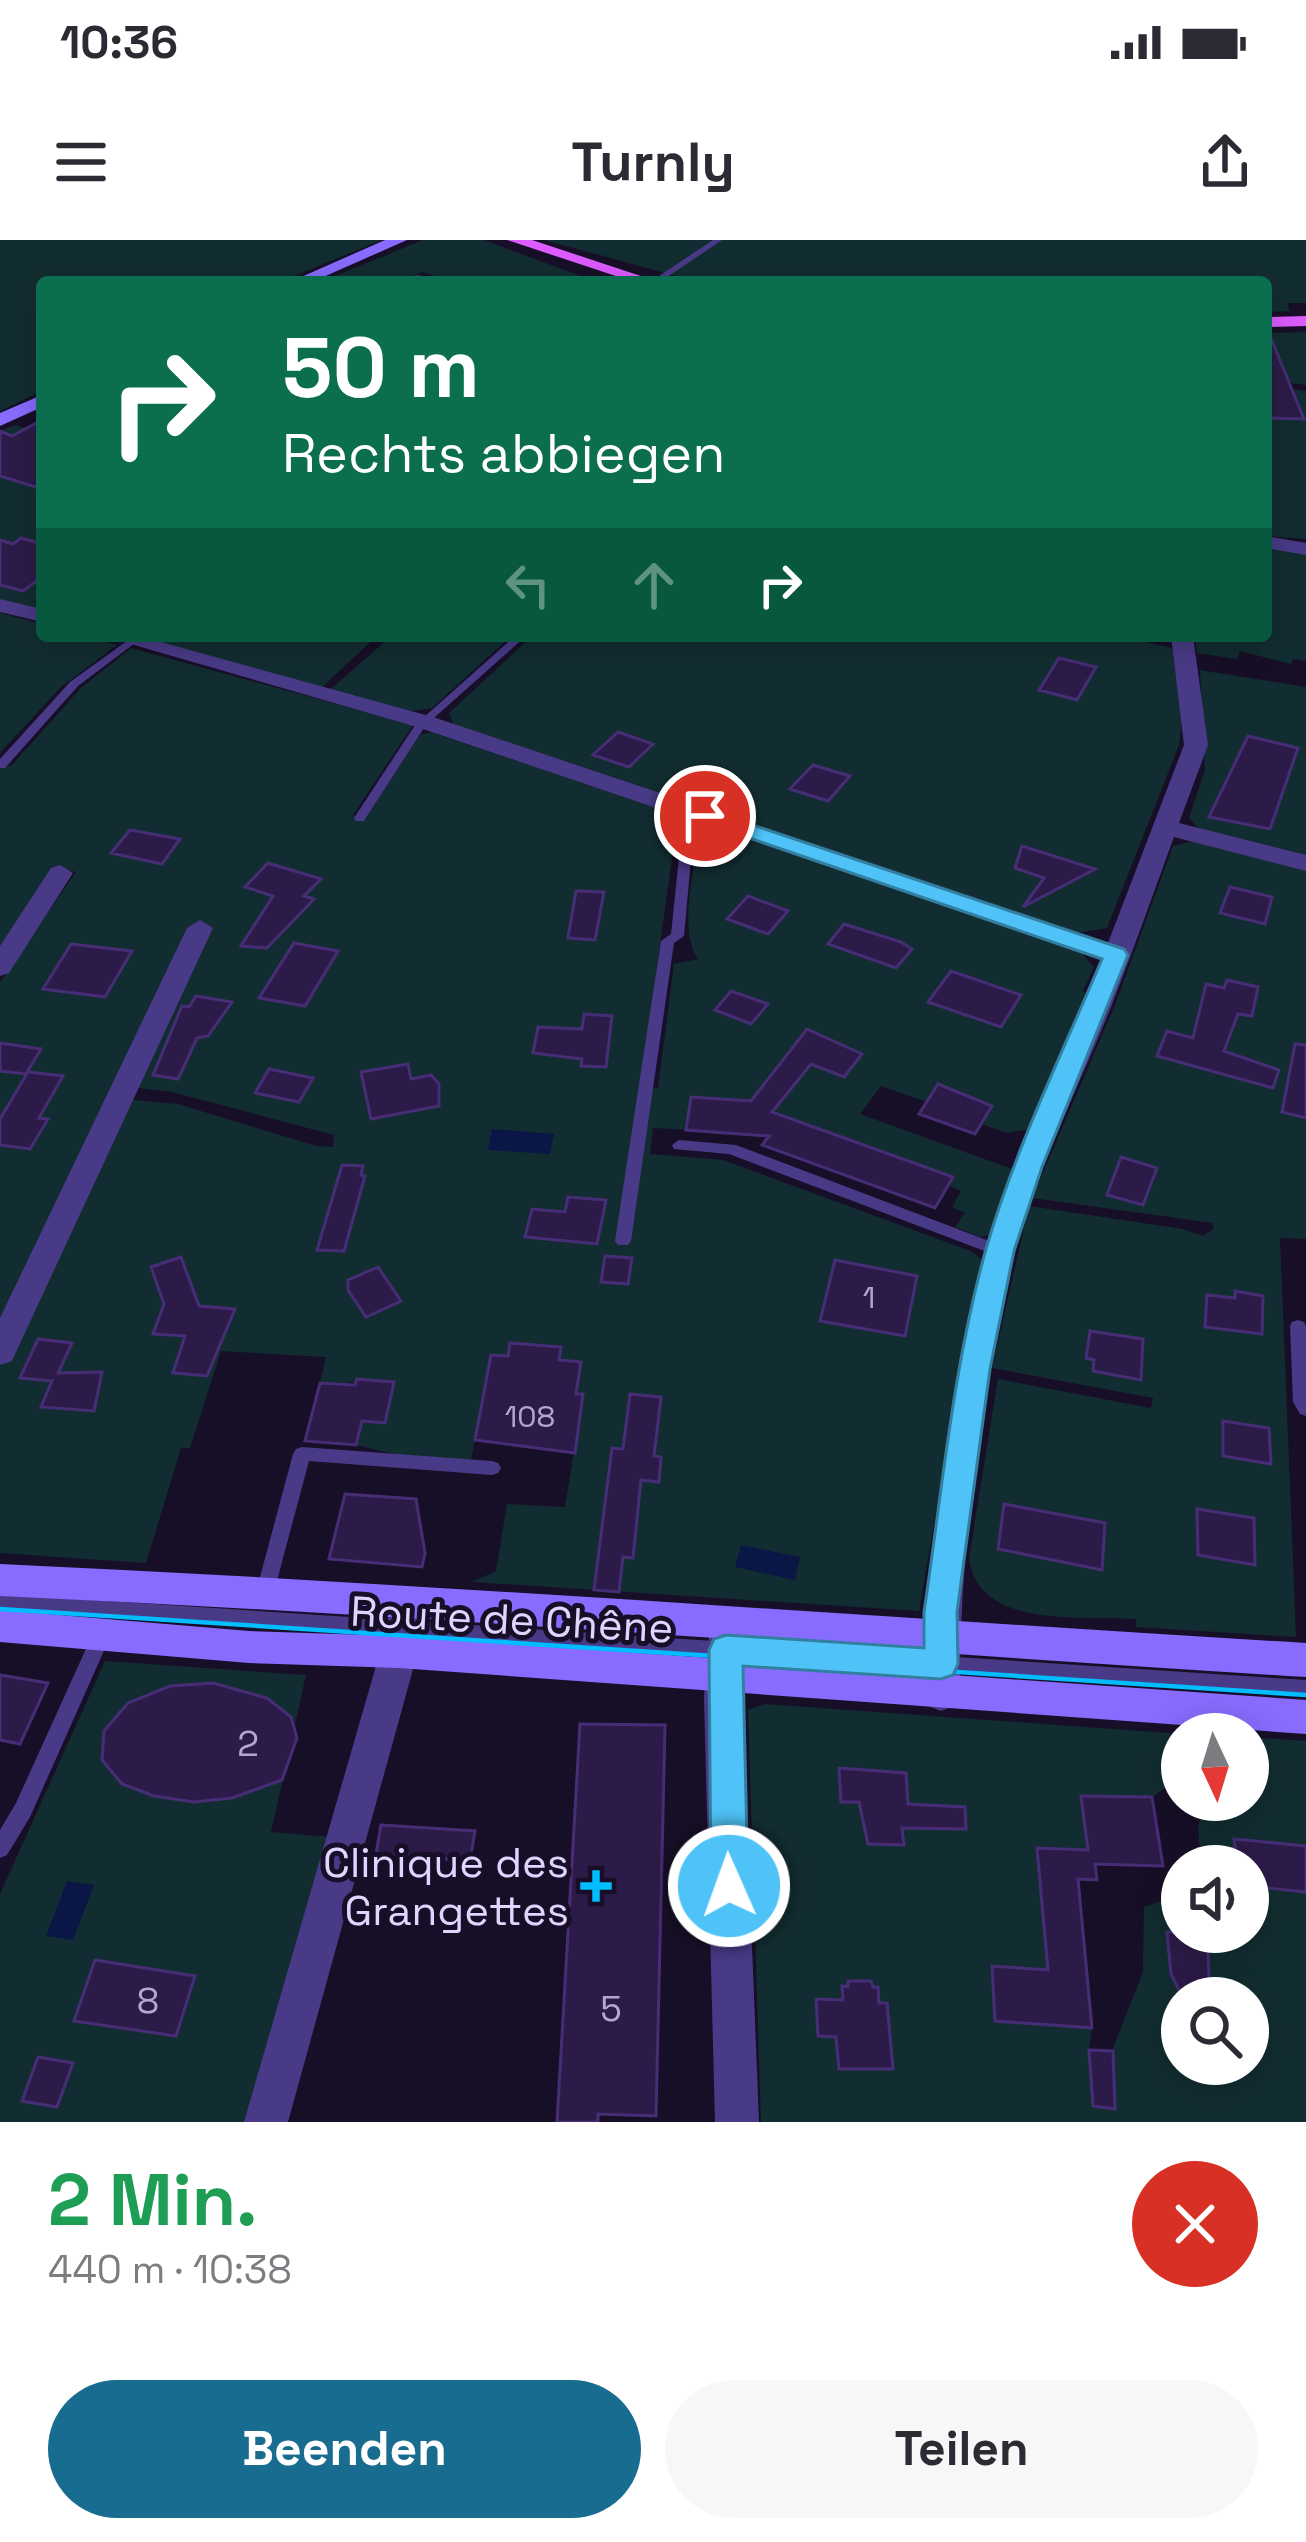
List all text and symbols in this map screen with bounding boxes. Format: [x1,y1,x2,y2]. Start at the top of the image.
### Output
text: 10:36 [60,14,178,71]
text: Turnly [571,128,735,197]
icon: menu [48,129,114,195]
icon: share [1192,129,1258,195]
text: 50 m [282,314,480,422]
icon: right [84,324,240,480]
text: Rechts abbiegen [282,419,725,488]
icon: left [495,552,561,618]
icon: ahead [621,552,687,618]
icon: right [747,552,813,618]
pin [654,765,756,867]
icon: arrive [672,783,738,849]
house number: 1 [863,1278,875,1317]
house number: 108 [505,1397,555,1436]
street label: Route de Chêne [349,1585,675,1654]
north arrow [1161,1713,1269,1821]
map controls [1161,1713,1269,2085]
house number: 2 [237,1721,259,1767]
position arrow [666,1823,792,1949]
place label: Clinique des Grangettes [323,1836,569,1937]
button: sound [1161,1845,1269,1953]
marker: Clinique des Grangettes [580,1870,612,1902]
button: search [1161,1977,1269,2085]
house number: 8 [137,1978,159,2024]
house number: 5 [600,1986,622,2032]
text: 2 Min. [48,2154,258,2246]
button: close [1132,2161,1258,2287]
text: 440 m · 10:38 [48,2245,292,2294]
button: Beenden [48,2380,641,2518]
button: Teilen [665,2380,1258,2518]

